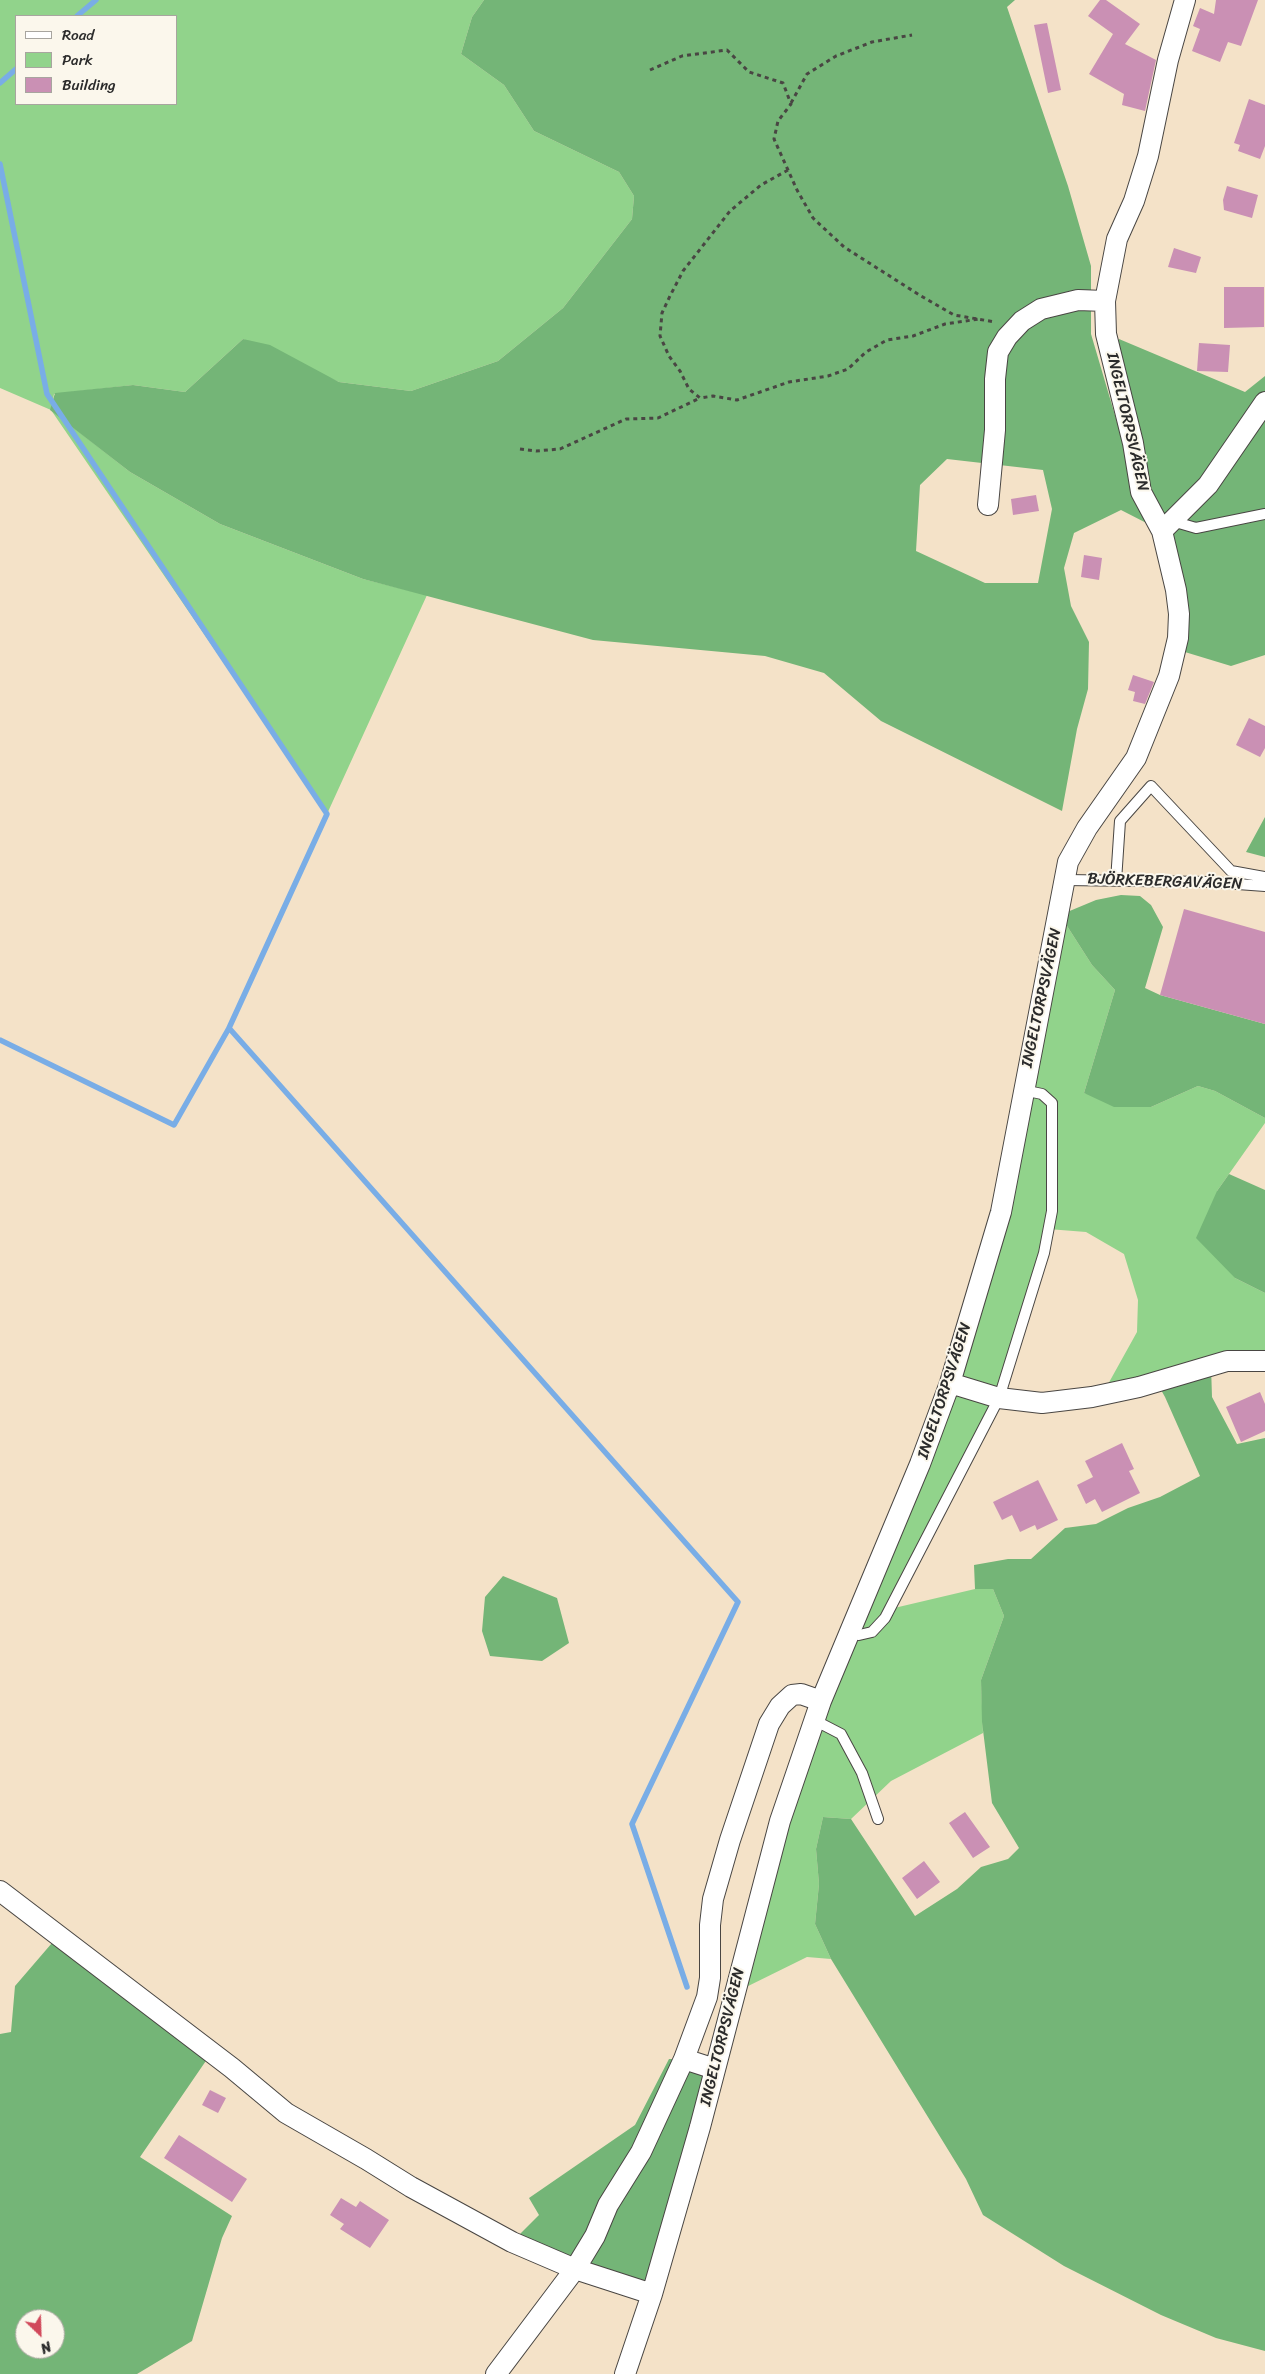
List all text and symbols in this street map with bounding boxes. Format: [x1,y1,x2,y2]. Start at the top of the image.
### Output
legend [15,15,178,105]
text: Road [62,22,94,48]
text: Park [62,47,93,73]
text: Building [62,72,116,98]
street label: INGELTORPSVÄGEN [1102,351,1152,493]
street label: BJÖRKEBERGAVÄGEN [1087,870,1243,894]
street label: INGELTORPSVÄGEN [1018,927,1066,1069]
street label: INGELTORPSVÄGEN [914,1321,976,1461]
street label: INGELTORPSVÄGEN [697,1966,749,2108]
north arrow [15,2309,65,2359]
text: N [36,2334,55,2361]

